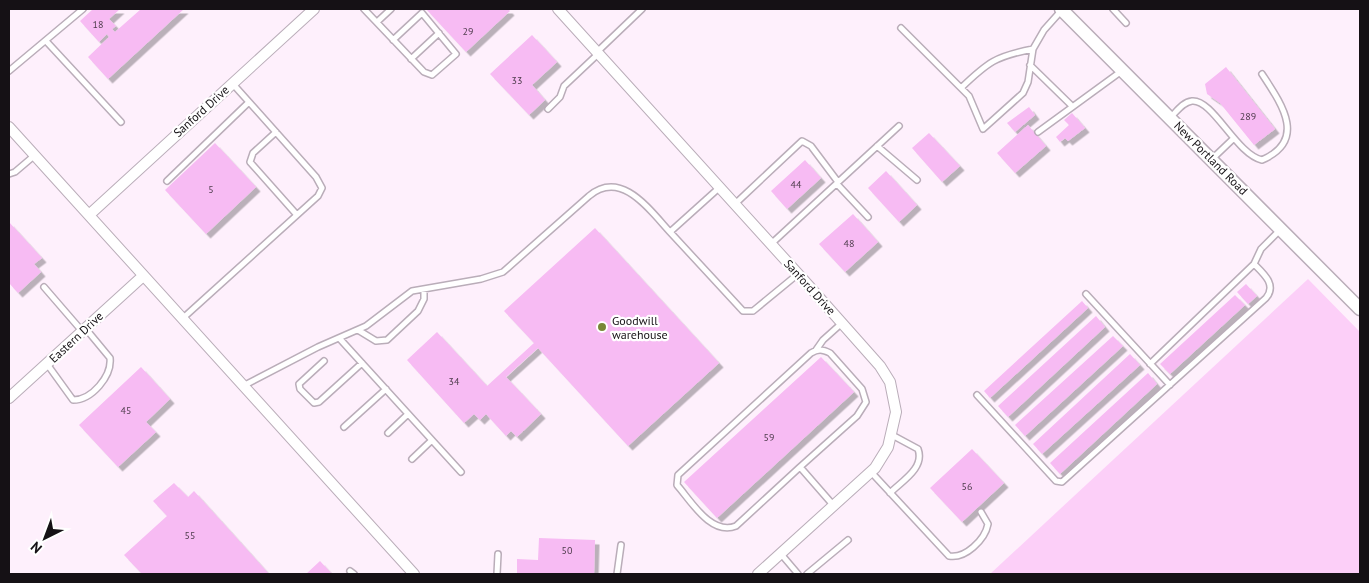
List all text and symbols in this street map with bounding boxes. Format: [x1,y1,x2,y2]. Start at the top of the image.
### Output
house number: 18 [93,18,103,31]
house number: 29 [463,25,473,38]
house number: 33 [512,74,522,87]
street label: Sanford Drive [170,82,232,140]
house number: 289 [1240,110,1256,123]
street label: New Portland Road [1171,118,1251,198]
house number: 44 [791,178,802,191]
house number: 5 [208,183,214,196]
house number: 48 [844,237,854,250]
street label: Sanford Drive [781,256,839,318]
street label: Eastern Drive [46,308,106,366]
place label: Goodwill warehouse [612,313,668,342]
marker: Goodwill warehouse [596,321,608,333]
house number: 34 [449,375,460,388]
house number: 45 [121,404,131,417]
house number: 59 [764,431,774,444]
house number: 56 [962,480,972,493]
north arrow [20,513,70,563]
house number: 55 [185,529,195,542]
text: N [27,538,46,557]
house number: 50 [562,544,573,557]

